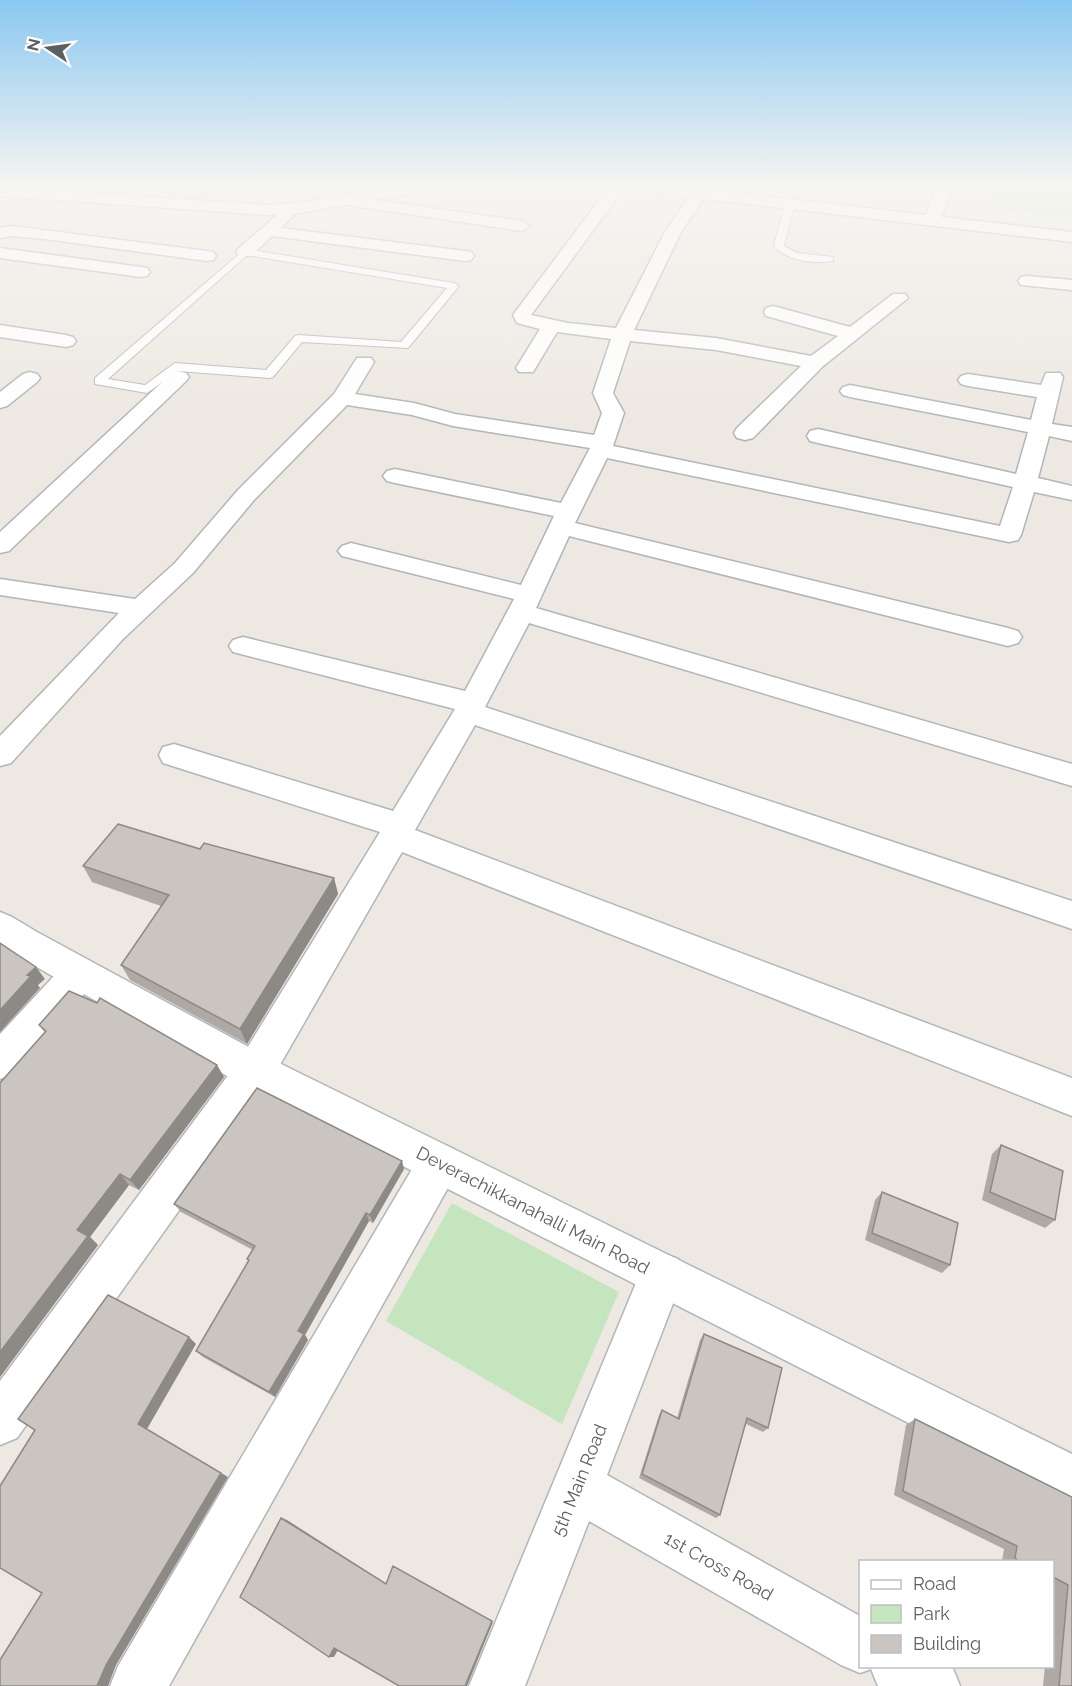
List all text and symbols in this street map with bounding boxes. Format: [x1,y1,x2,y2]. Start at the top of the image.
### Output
north arrow [18,18,78,78]
text: N [23,37,45,53]
street label: Deverachikkanahalli Main Road [413,1142,653,1278]
street label: 5th Main Road [547,1421,611,1539]
street label: 1st Cross Road [661,1527,777,1605]
legend [859,1560,1054,1668]
text: Road [913,1573,956,1594]
text: Park [913,1603,950,1624]
text: Building [913,1633,981,1654]

